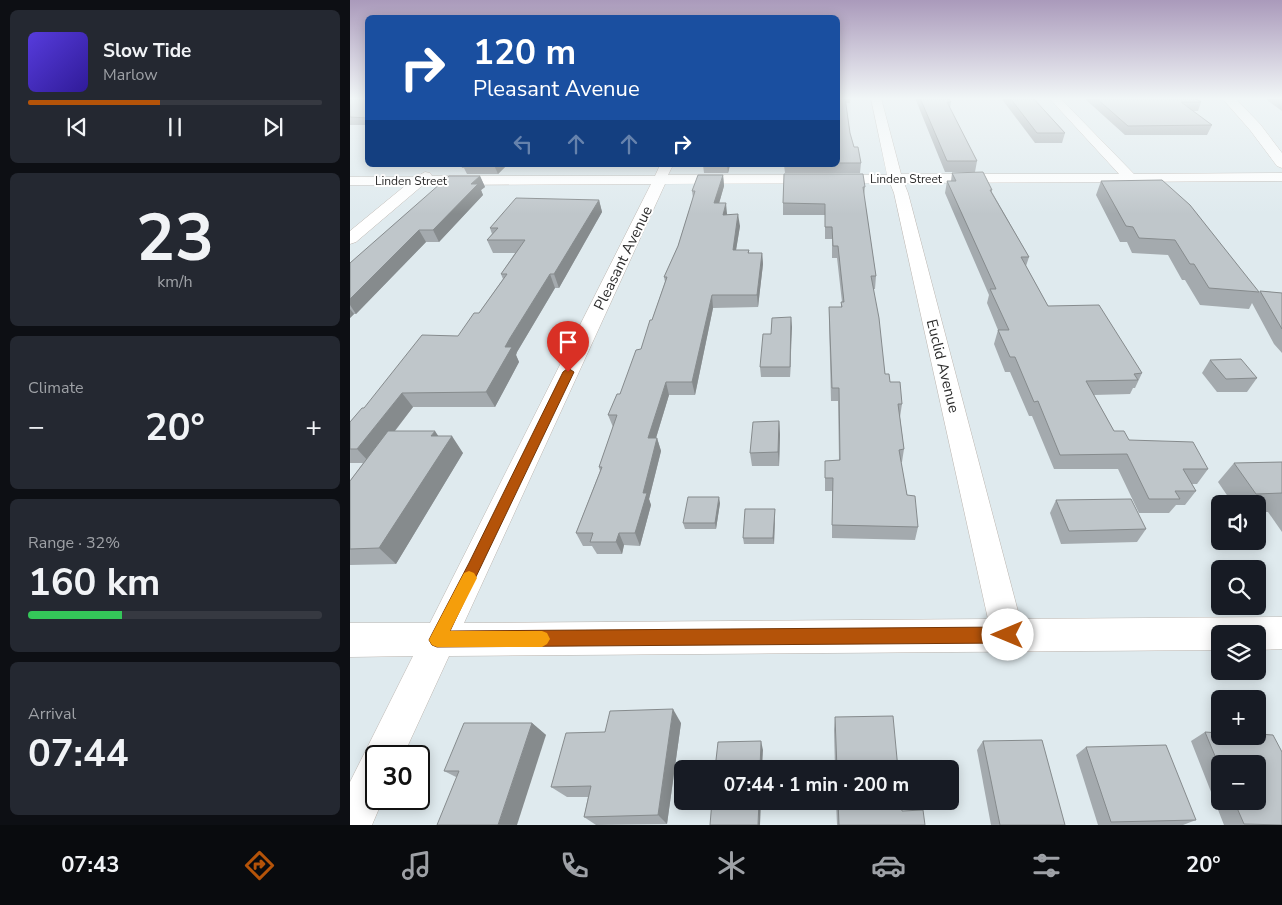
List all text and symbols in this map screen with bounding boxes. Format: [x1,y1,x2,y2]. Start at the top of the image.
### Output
text: 120 m [473,29,576,76]
icon: right [390,35,455,100]
text: Slow Tide [103,38,191,64]
text: Marlow [103,64,158,86]
text: Pleasant Avenue [473,74,640,104]
icon: previous [63,113,91,141]
icon: pause [161,113,189,141]
icon: next [259,113,287,141]
icon: left [509,130,537,158]
icon: ahead [562,130,590,158]
icon: ahead [615,130,643,158]
icon: right [668,130,696,158]
street label: Linden Street [870,171,943,187]
street label: Linden Street [375,173,448,189]
text: 23 [136,194,214,283]
street label: Pleasant Avenue [589,203,657,313]
text: km/h [157,271,193,293]
street label: Euclid Avenue [922,317,964,415]
pin [547,321,589,372]
icon: arrive [554,328,582,356]
text: Climate [28,377,83,399]
text: 20° [145,402,205,453]
text: − [28,408,45,446]
text: + [305,408,322,446]
map controls [1211,495,1266,810]
button: sound [1211,495,1266,550]
text: Range · 32% [28,532,120,554]
text: 160 km [28,557,160,608]
button: search [1211,560,1266,615]
position arrow [981,608,1033,660]
button: layers [1211,625,1266,680]
button: + [1211,690,1266,745]
text: Arrival [28,703,76,725]
text: 07:44 [28,728,129,779]
speed limit sign: 30 [365,745,430,810]
button: − [1211,755,1266,810]
text: 07:44 · 1 min · 200 m [724,772,909,798]
icon: directions [242,848,277,883]
icon: music [399,848,434,883]
icon: phone [557,848,592,883]
icon: climate [714,848,749,883]
icon: car [871,848,906,883]
icon: filters [1029,848,1064,883]
text: 07:43 [61,850,119,880]
text: 20° [1186,850,1221,880]

